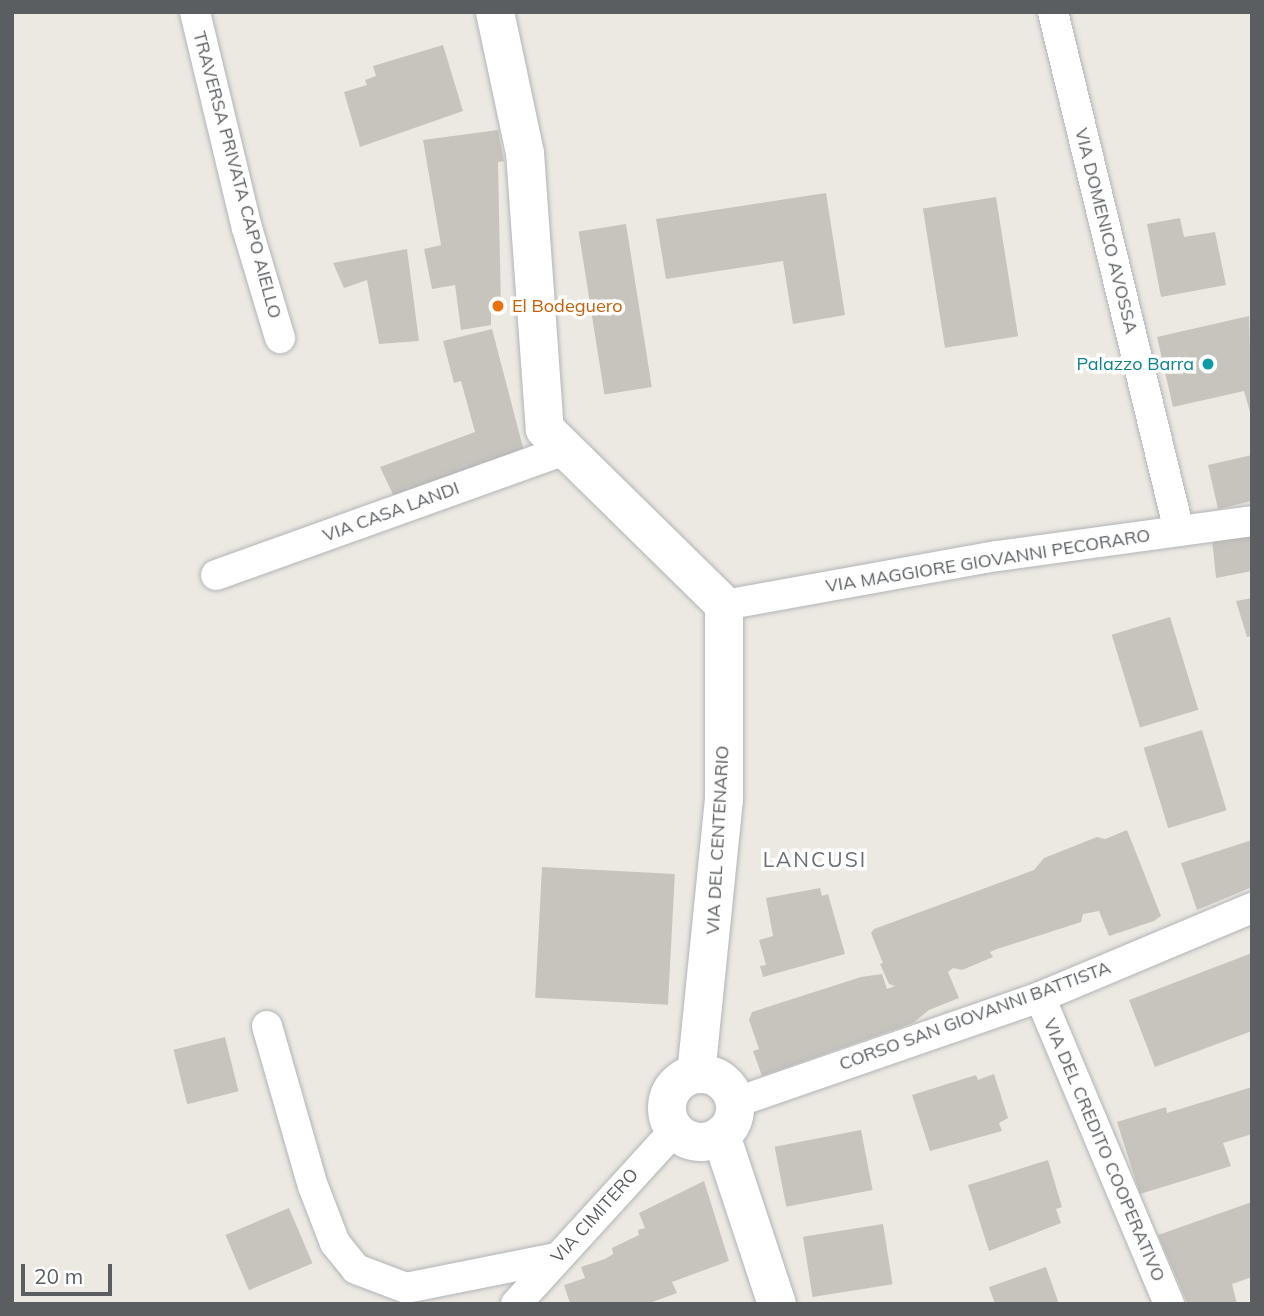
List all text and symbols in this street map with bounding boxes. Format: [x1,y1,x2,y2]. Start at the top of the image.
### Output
street label: TRAVERSA PRIVATA CAPO AIELLO [188,29,286,321]
street label: VIA DOMENICO AVOSSA [1070,126,1142,336]
place label: El Bodeguero [512,295,622,317]
marker: El Bodeguero [490,298,506,314]
place label: Palazzo Barra [1077,353,1194,375]
marker: Palazzo Barra [1200,356,1216,372]
street label: VIA CASA LANDI [320,477,462,547]
street label: VIA MAGGIORE GIOVANNI PECORARO [824,525,1152,597]
street label: VIA DEL CENTENARIO [702,745,734,935]
district label: LANCUSI [764,846,866,872]
street label: CORSO SAN GIOVANNI BATTISTA [836,957,1114,1075]
street label: VIA DEL CREDITO COOPERATIVO [1039,1015,1169,1285]
street label: VIA CIMITERO [547,1164,643,1268]
scale bar [24,1250,116,1294]
text: 20 m [34,1263,83,1289]

